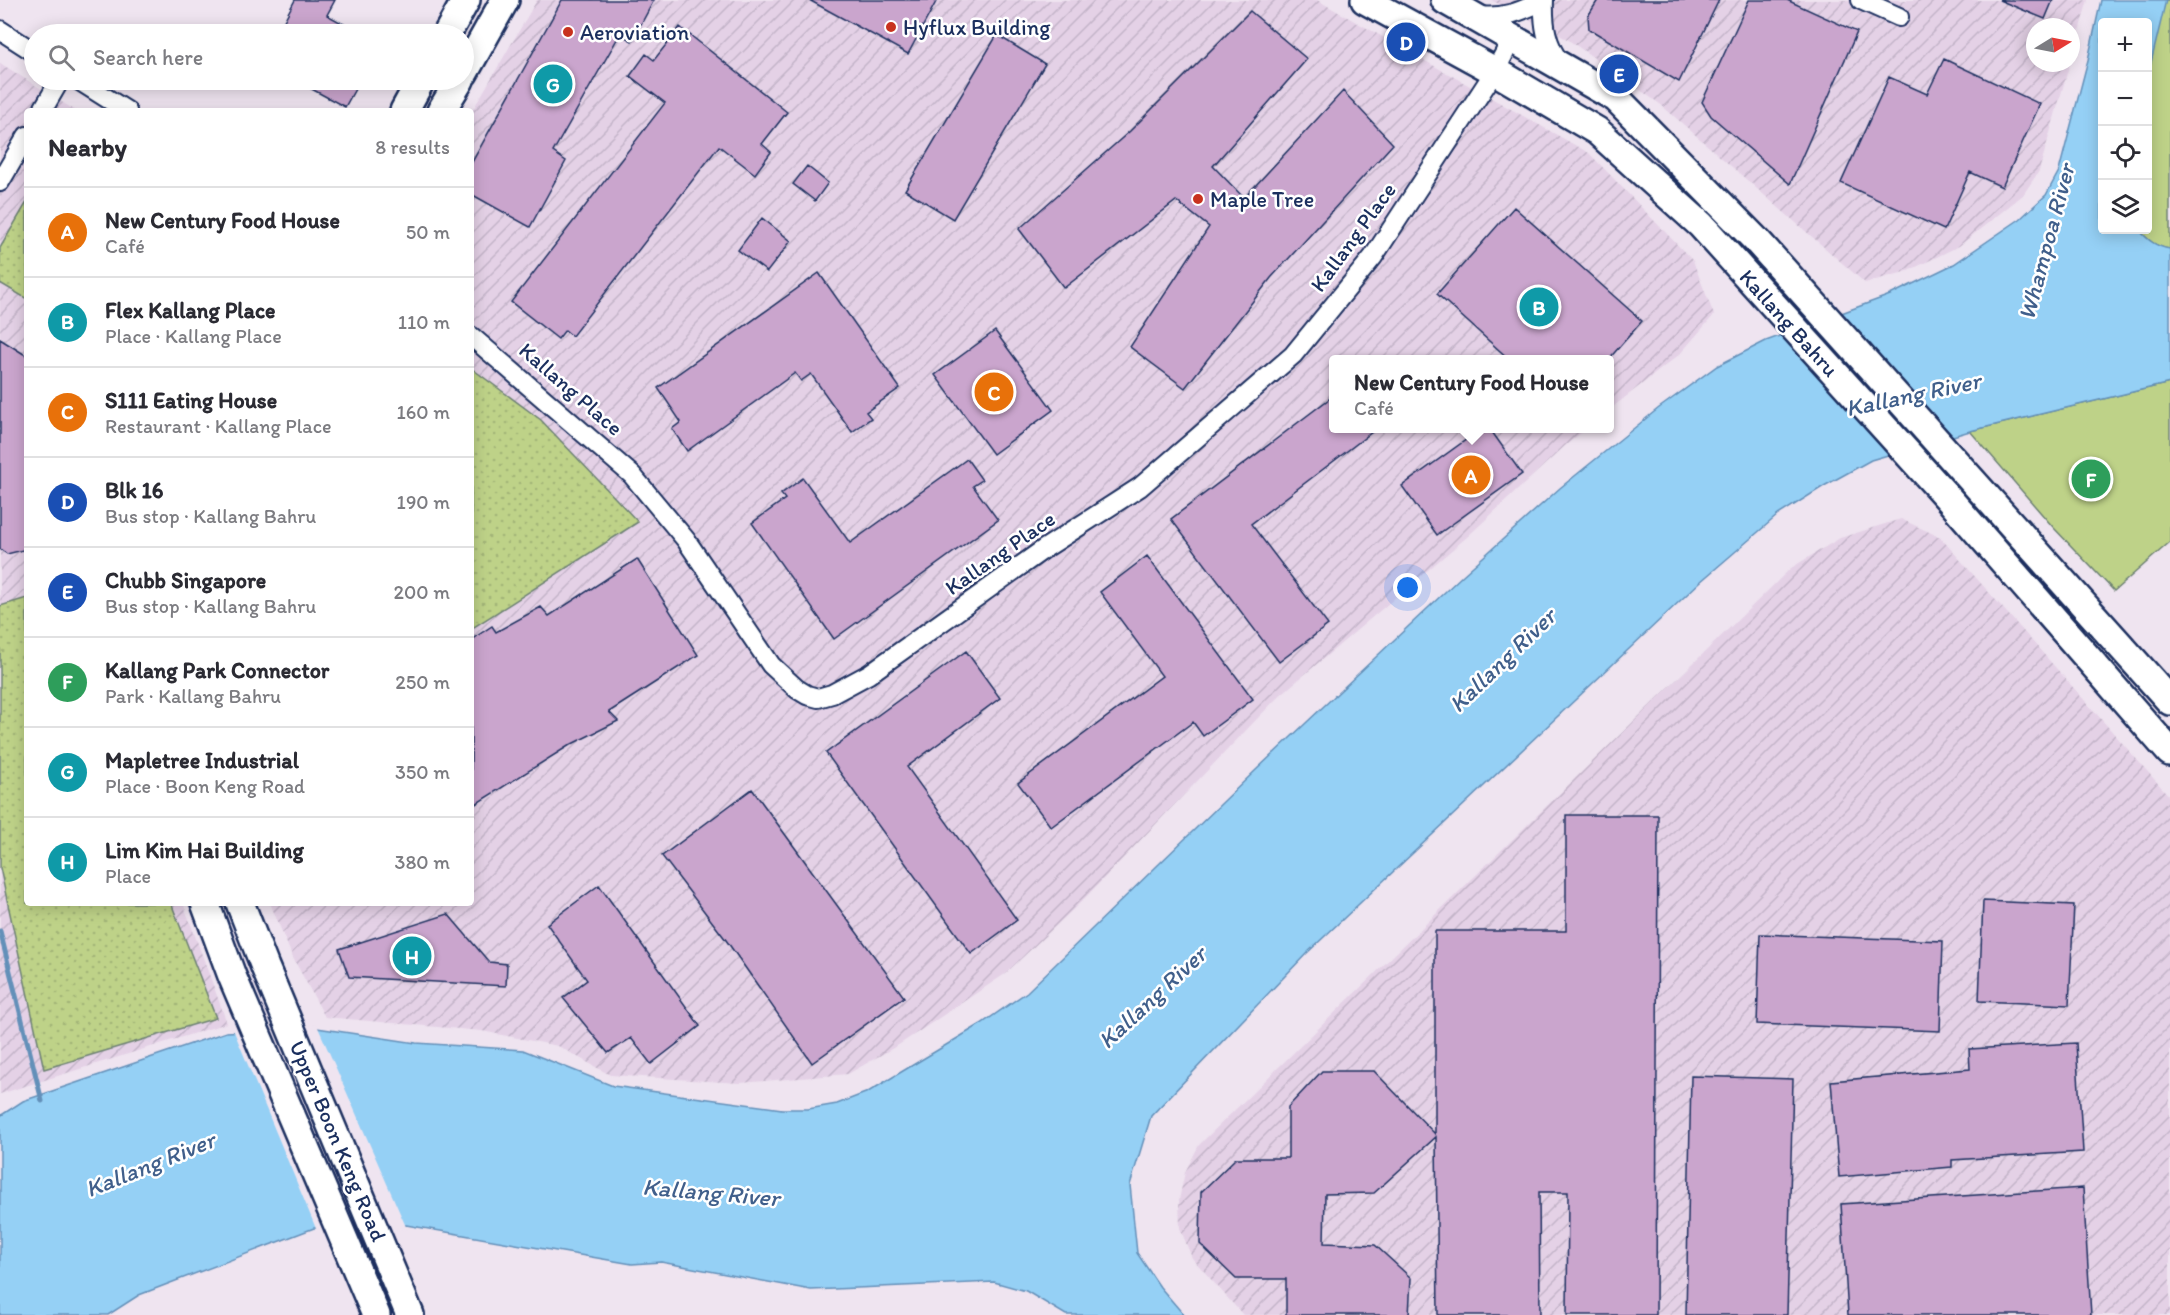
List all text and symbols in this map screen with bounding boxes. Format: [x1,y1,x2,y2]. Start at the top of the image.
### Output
place label: Hyflux Building [903,14,1051,41]
north arrow [2026,18,2080,72]
map controls [2098,18,2152,234]
button: + [2098,18,2152,72]
place label: Aeroviation [580,19,690,46]
marker: Hyflux Building [884,20,898,34]
pin: D [1386,20,1426,64]
search box [24,24,474,90]
marker: Aeroviation [561,25,575,39]
icon: search [45,41,78,74]
text: Search here [93,44,203,71]
pin: E [1600,52,1638,97]
pin: G [534,62,572,106]
button: − [2098,72,2152,126]
button: locate [2098,126,2152,180]
text: Nearby [48,131,127,163]
text: 8 results [375,135,450,159]
water label: Whampoa River [2011,158,2082,323]
street label: Kallang Place [1304,177,1402,297]
button: layers [2098,180,2152,234]
place label: Maple Tree [1210,186,1314,213]
marker: Maple Tree [1191,192,1205,206]
text: New Century Food House [105,207,340,234]
text: A [61,220,74,244]
text: 50 m [406,220,450,244]
text: Café [105,234,145,258]
street label: Kallang Bahru [1734,264,1844,382]
pin: B [1520,284,1558,330]
text: Flex Kallang Place [105,297,275,324]
text: B [61,310,74,334]
text: 110 m [398,310,450,334]
text: Place · Kallang Place [105,324,282,348]
street label: Kallang Place [514,337,628,441]
popup [1329,355,1614,433]
water label: Kallang River [1843,365,1986,422]
text: New Century Food House [1354,369,1589,396]
pin: C [974,370,1014,414]
text: S111 Eating House [105,387,277,414]
text: Café [1354,396,1394,420]
text: C [61,400,74,424]
text: 160 m [397,400,450,424]
text: Restaurant · Kallang Place [105,414,332,438]
pin: A [1452,452,1490,498]
pin: F [2072,456,2110,502]
text: Blk 16 [105,477,163,504]
text: D [61,490,74,514]
text: 190 m [397,490,450,514]
text: Bus stop · Kallang Bahru [105,504,316,528]
street label: Kallang Place [940,505,1060,601]
text: Chubb Singapore [105,567,266,594]
your location [1393,573,1422,602]
text: E [62,580,73,604]
text: 200 m [394,580,450,604]
text: Bus stop · Kallang Bahru [105,594,316,618]
water label: Kallang River [1443,600,1563,718]
text: Kallang Park Connector [105,657,329,684]
text: F [62,670,73,694]
text: 250 m [395,670,450,694]
text: Park · Kallang Bahru [105,684,281,708]
text: Mapletree Industrial [105,747,299,774]
text: G [61,760,74,784]
text: 350 m [395,760,450,784]
text: Place · Boon Keng Road [105,774,305,798]
text: Lim Kim Hai Building [105,837,304,864]
text: H [61,850,74,874]
text: 380 m [395,850,450,874]
text: Place [105,864,151,888]
pin: H [392,934,432,978]
water label: Kallang River [1092,938,1214,1054]
street label: Upper Boon Keng Road [283,1036,393,1246]
water label: Kallang River [81,1124,221,1203]
water label: Kallang River [641,1172,783,1213]

